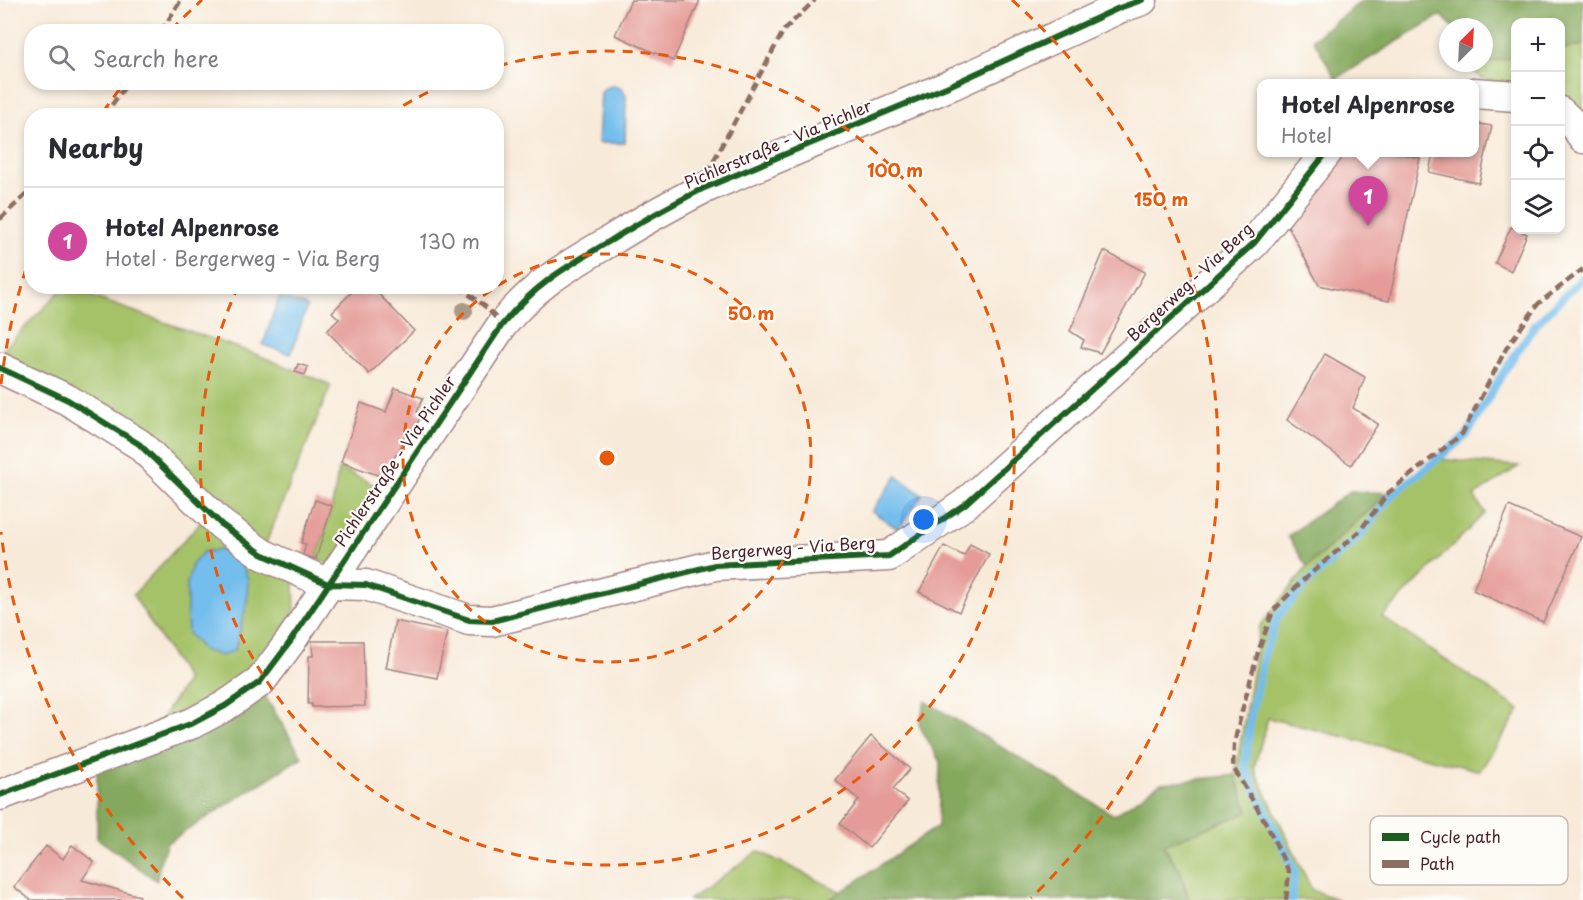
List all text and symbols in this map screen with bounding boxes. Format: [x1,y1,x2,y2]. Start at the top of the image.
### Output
north arrow [1439,18,1493,72]
map controls [1511,18,1565,234]
button: + [1511,18,1565,72]
search box [24,24,504,90]
icon: search [45,41,78,74]
text: Search here [93,41,219,74]
button: − [1511,72,1565,126]
popup [1257,79,1479,157]
text: Hotel Alpenrose [1281,87,1455,120]
street label: Pichlerstraße - Via Pichler [680,92,876,194]
text: Hotel [1281,120,1332,150]
button: locate [1511,126,1565,180]
text: Nearby [48,128,143,167]
text: 100 m [867,156,923,183]
pin: 1 [1348,176,1388,226]
button: layers [1511,180,1565,234]
text: 150 m [1134,185,1188,212]
text: Hotel Alpenrose [105,210,279,243]
street label: Bergerweg - Via Berg [1121,216,1258,346]
text: 1 [63,226,72,256]
text: 130 m [420,226,480,256]
text: Hotel · Bergerweg - Via Berg [105,243,380,273]
text: 50 m [728,299,774,326]
street label: Pichlerstraße - Via Pichler [328,370,461,551]
centre of rings [597,448,617,468]
your location [909,505,938,534]
street label: Bergerweg - Via Berg [710,529,876,565]
legend [1370,816,1568,885]
text: Cycle path [1420,824,1501,848]
text: Path [1420,851,1455,875]

